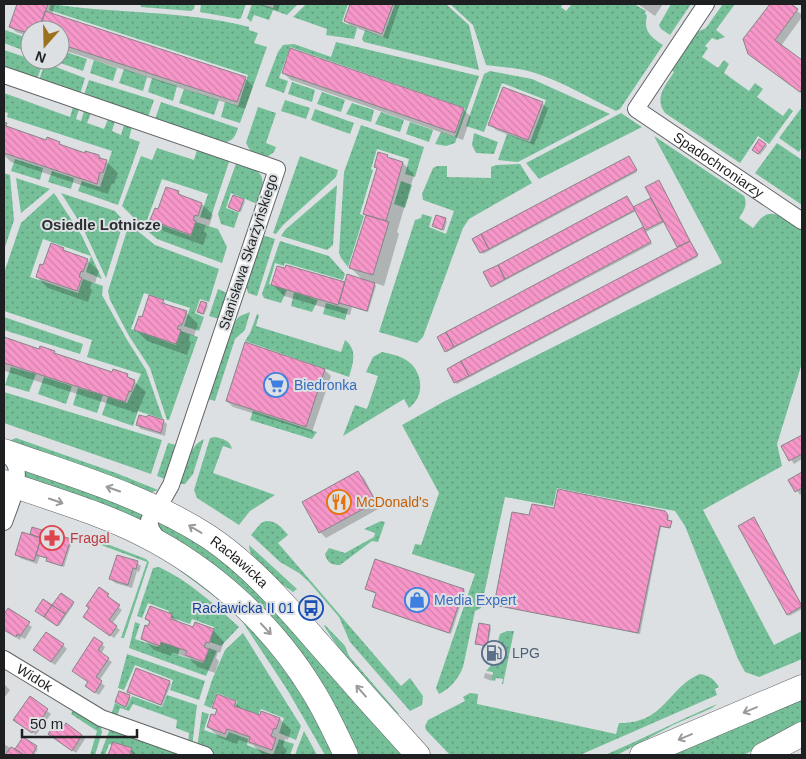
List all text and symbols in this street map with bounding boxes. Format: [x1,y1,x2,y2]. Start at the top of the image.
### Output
north arrow [20,20,70,70]
text: N [33,48,48,66]
street label: Spadochroniarzy [671,129,767,201]
street label: Stanisława Skarżyńskiego [215,172,281,332]
district label: Osiedle Lotnicze [41,216,161,233]
supermarket icon: Biedronka [263,372,289,398]
place label: Biedronka [294,377,357,393]
one-way arrow [106,484,121,493]
restaurant icon: McDonald's [326,489,352,515]
place label: McDonald's [356,494,429,510]
one-way arrow [48,496,64,506]
one-way arrow [189,524,203,534]
pharmacy icon: Fragal [39,525,65,551]
place label: Fragal [70,530,110,546]
street label: Racławicka [207,533,272,591]
shop icon: Media Expert [404,587,430,613]
place label: Media Expert [434,592,517,608]
bus stop icon: Racławicka II 01 [298,595,324,621]
place label: Racławicka II 01 [192,600,294,616]
one-way arrow [260,622,272,635]
fuel station icon: LPG [481,640,507,666]
place label: LPG [512,645,540,661]
street label: Widok [14,661,56,695]
one-way arrow [355,685,366,698]
one-way arrow [743,705,758,715]
scale bar [22,706,138,738]
text: 50 m [30,715,63,732]
one-way arrow [678,733,693,743]

